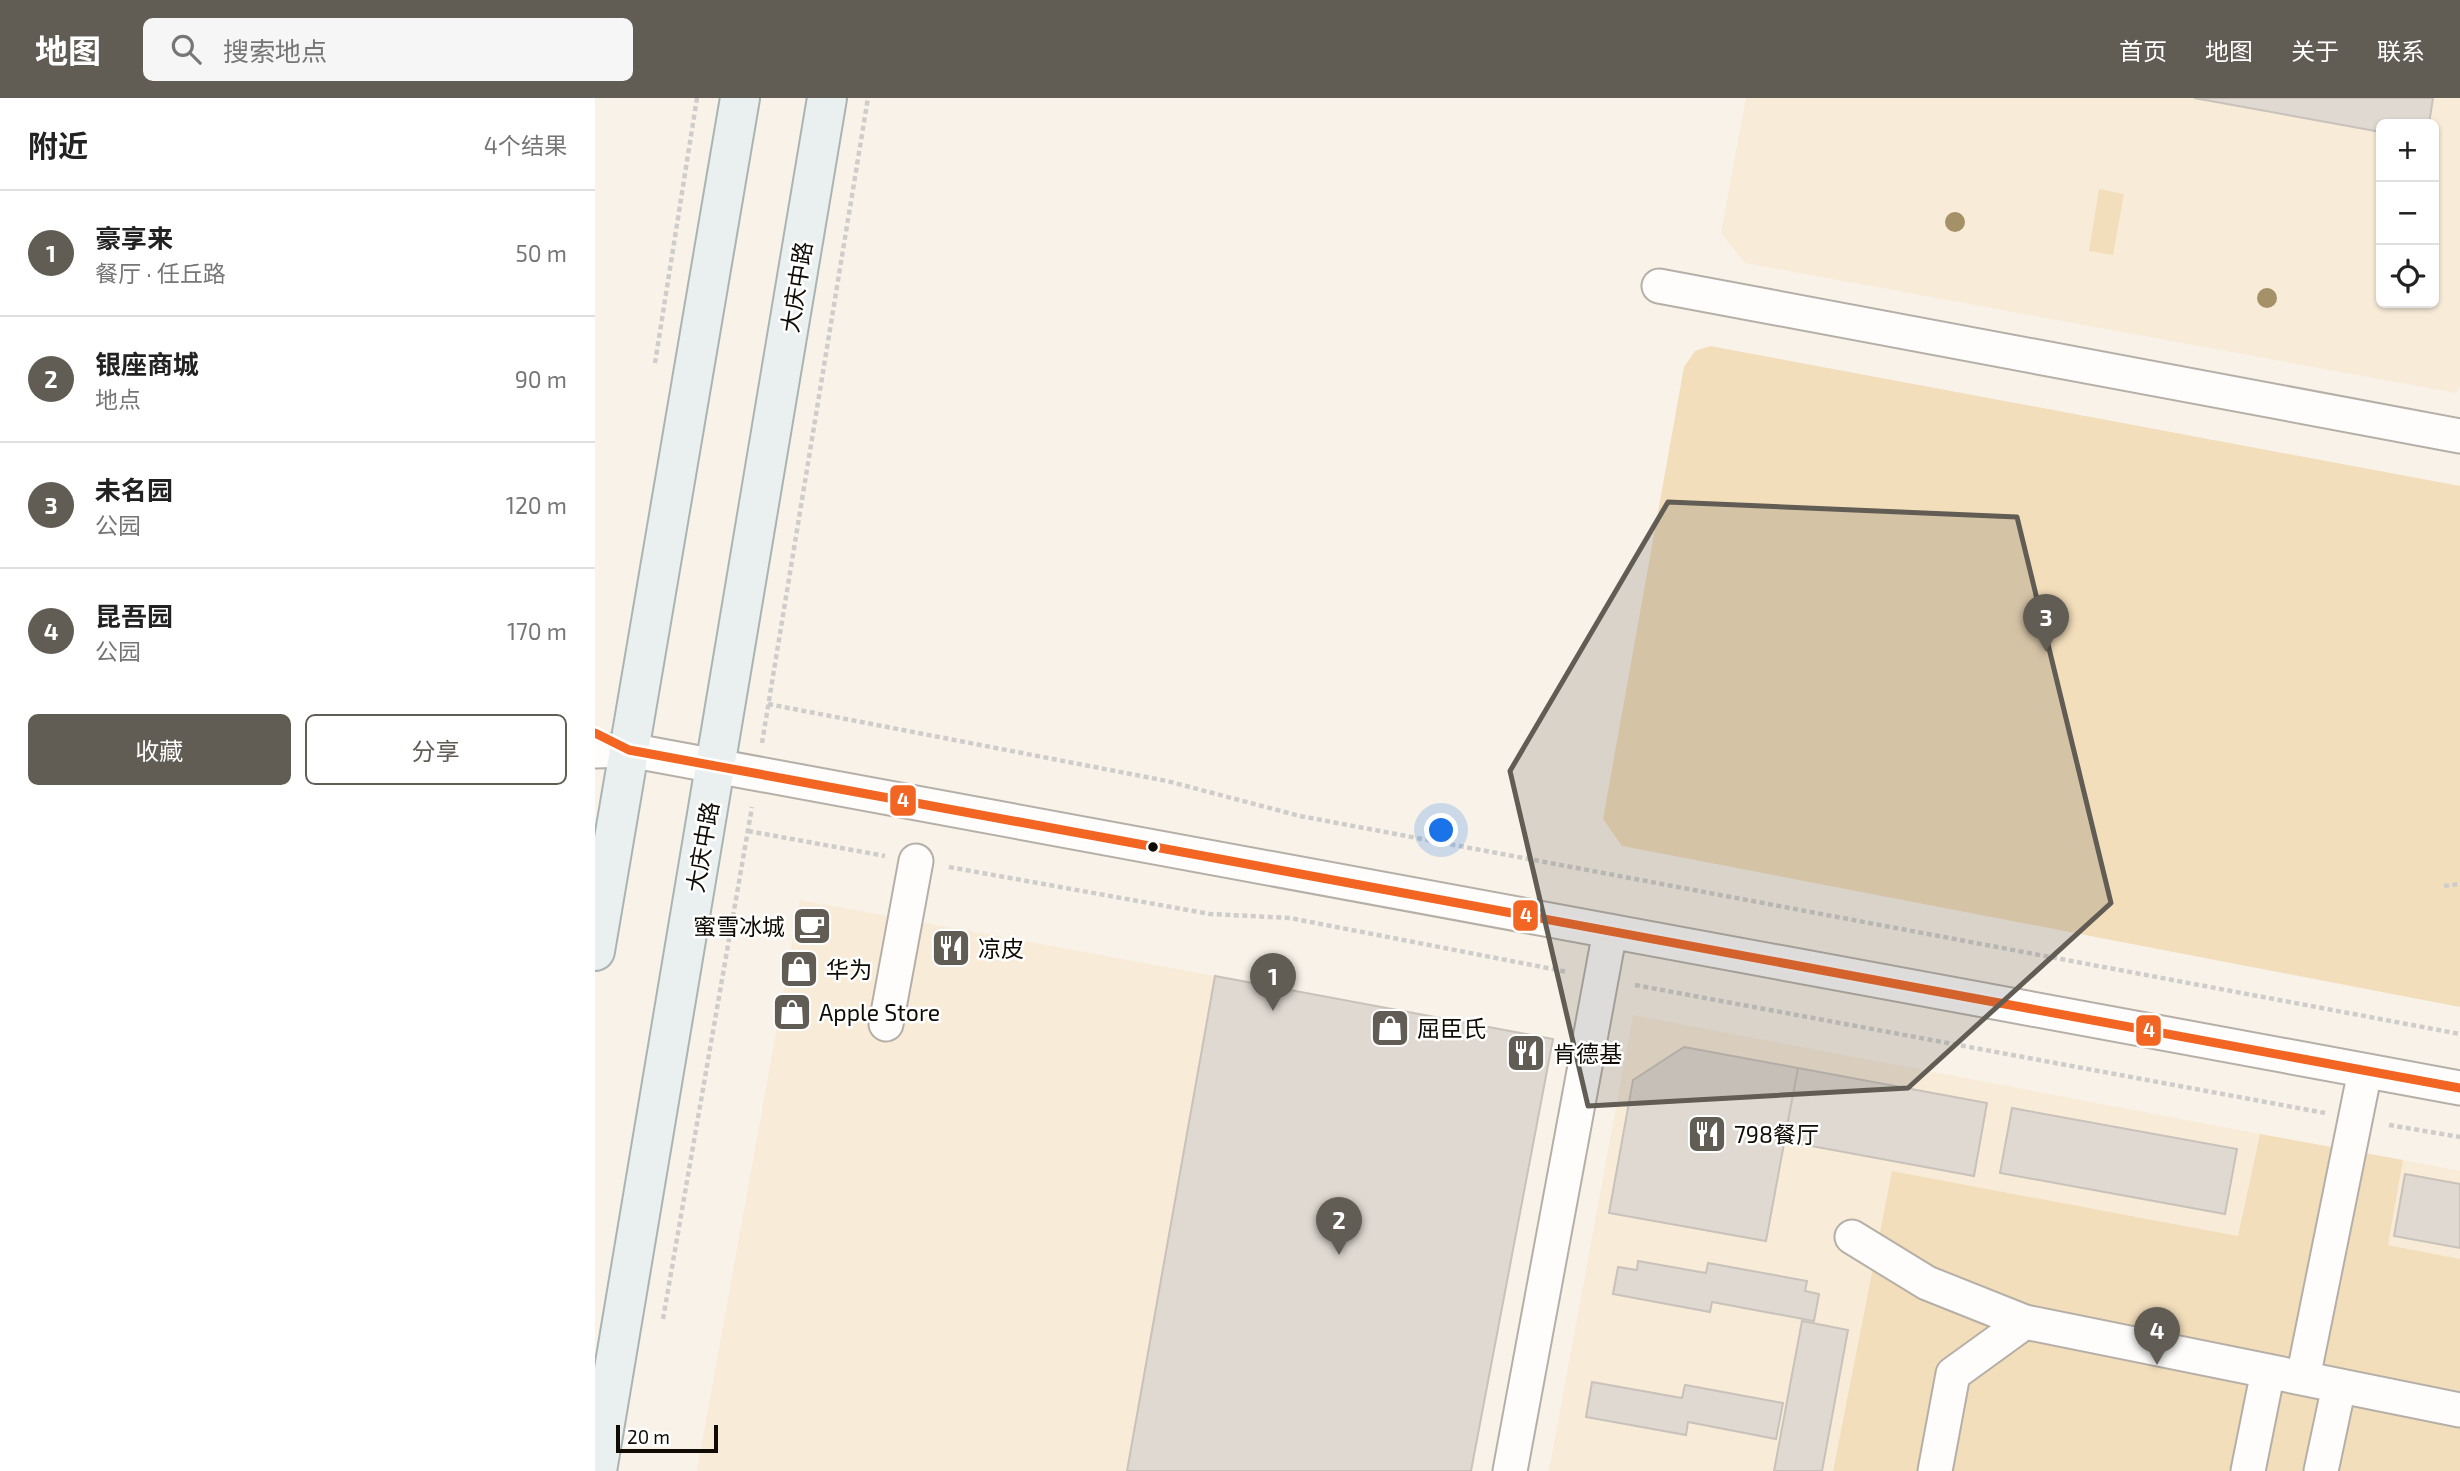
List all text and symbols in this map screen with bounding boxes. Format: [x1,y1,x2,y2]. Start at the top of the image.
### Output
search box [143,18,633,81]
text: 地图 [35,30,101,70]
icon: search [167,30,205,68]
text: 搜索地点 [223,35,327,66]
text: 首页 [2119,36,2167,65]
text: 地图 [2205,36,2253,65]
text: 关于 [2291,36,2339,65]
text: 联系 [2377,36,2425,65]
map controls [2376,119,2439,308]
button: + [2376,119,2439,182]
text: 附近 [28,127,88,163]
text: 4个结果 [484,131,567,159]
button: − [2376,182,2439,245]
text: 豪享来 [95,222,173,253]
text: 1 [46,239,56,267]
text: 50 m [516,239,567,267]
street label: 大庆中路 [775,239,817,335]
button: locate [2376,245,2439,308]
text: 餐厅 · 任丘路 [95,259,226,287]
text: 银座商城 [95,348,199,379]
text: 2 [44,365,58,393]
text: 90 m [515,365,567,393]
text: 地点 [95,385,141,413]
text: 未名园 [95,474,173,505]
text: 3 [44,491,58,519]
text: 120 m [506,491,567,519]
text: 公园 [95,511,141,539]
pin: 3 [2023,594,2069,652]
text: 昆吾园 [95,600,173,631]
text: 4 [44,617,58,645]
text: 170 m [507,617,567,645]
text: 公园 [95,637,141,665]
button: 收藏 [28,714,291,785]
button: 分享 [305,714,567,785]
line badge: 4 [889,784,917,817]
text: 4 [897,788,909,811]
street label: 大庆中路 [680,799,724,895]
your location [1424,813,1458,847]
unlabelled marker [1146,840,1160,854]
line badge: 4 [1512,899,1539,932]
text: 4 [1520,903,1532,926]
cafe icon: 蜜雪冰城 [791,905,833,947]
place label: 蜜雪冰城 [693,912,785,940]
restaurant icon: 凉皮 [930,927,972,969]
place label: 凉皮 [978,934,1024,962]
shop icon: 华为 [778,948,820,990]
pin: 1 [1250,953,1296,1011]
place label: 华为 [826,955,872,983]
shop icon: Apple Store [771,991,813,1033]
place label: Apple Store [819,998,940,1026]
shop icon: 屈臣氏 [1369,1007,1411,1049]
place label: 屈臣氏 [1417,1014,1486,1042]
line badge: 4 [2135,1014,2162,1047]
text: 4 [2143,1018,2155,1041]
restaurant icon: 肯德基 [1505,1032,1547,1074]
place label: 肯德基 [1553,1039,1622,1067]
restaurant icon: 798餐厅 [1686,1113,1728,1155]
place label: 798餐厅 [1734,1120,1819,1148]
pin: 2 [1316,1197,1362,1255]
pin: 4 [2134,1307,2180,1365]
scale bar [616,1422,717,1454]
text: 20 m [627,1425,670,1448]

